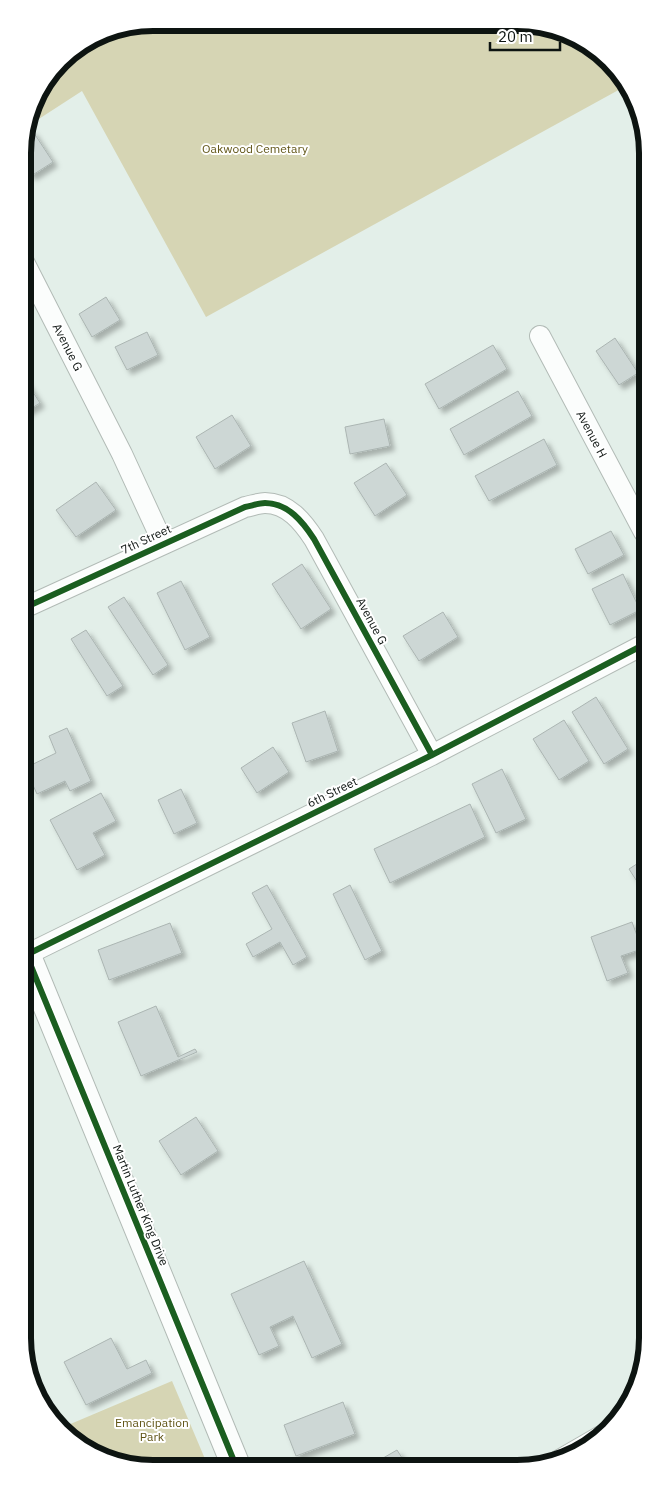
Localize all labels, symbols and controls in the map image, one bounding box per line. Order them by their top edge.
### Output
scale bar [490,20,560,52]
text: 20 m [498,27,533,46]
park label: Oakwood Cemetary [202,141,308,156]
street label: Avenue G [50,321,86,373]
street label: Avenue H [573,408,611,460]
street label: 7th Street [118,521,174,557]
street label: Avenue G [353,595,391,647]
street label: 6th Street [304,773,360,811]
street label: Martin Luther King Drive [110,1142,172,1268]
park label: Emancipation Park [115,1415,189,1444]

